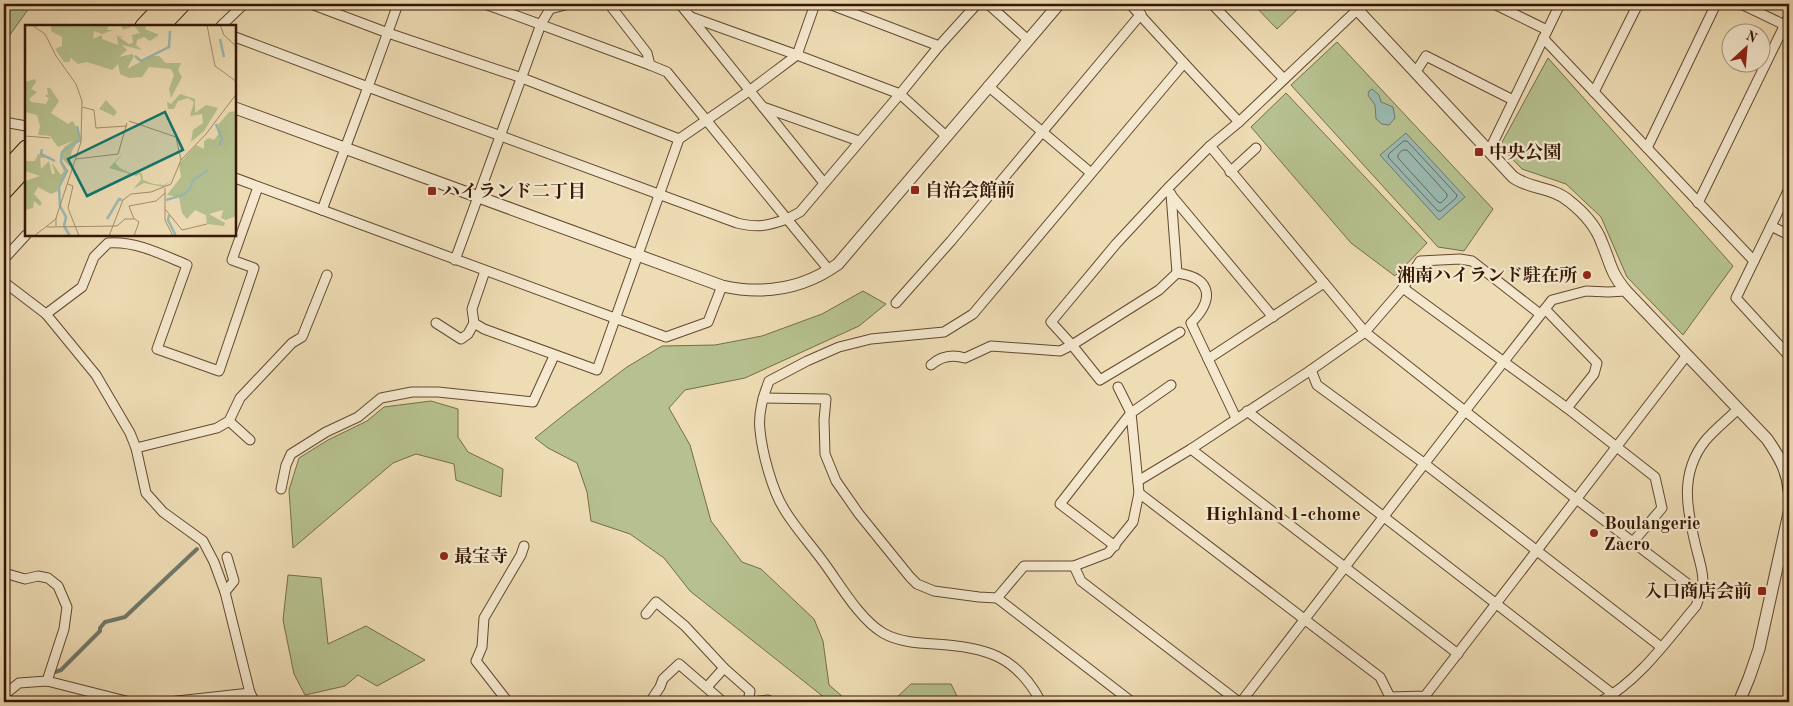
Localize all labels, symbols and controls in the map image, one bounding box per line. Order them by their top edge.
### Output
north arrow [1720,22,1770,72]
inset map [25,25,236,236]
text: N [1743,29,1759,46]
place label: 中央公園 [1489,142,1561,162]
marker: 中央公園 [1473,146,1485,158]
place label: 自治会館前 [925,180,1015,200]
place label: ハイランド二丁目 [442,181,586,201]
marker: 自治会館前 [909,184,921,196]
marker: ハイランド二丁目 [426,185,438,197]
place label: 湘南ハイランド駐在所 [1397,265,1577,285]
marker: 湘南ハイランド駐在所 [1581,269,1593,281]
district label: Highland 1-chome [1205,506,1361,525]
place label: Boulangerie Zacro [1604,515,1701,554]
marker: Boulangerie Zacro [1588,527,1600,539]
place label: 最宝寺 [454,546,508,566]
marker: 最宝寺 [438,550,450,562]
place label: 入口商店会前 [1644,581,1752,601]
marker: 入口商店会前 [1756,585,1768,597]

